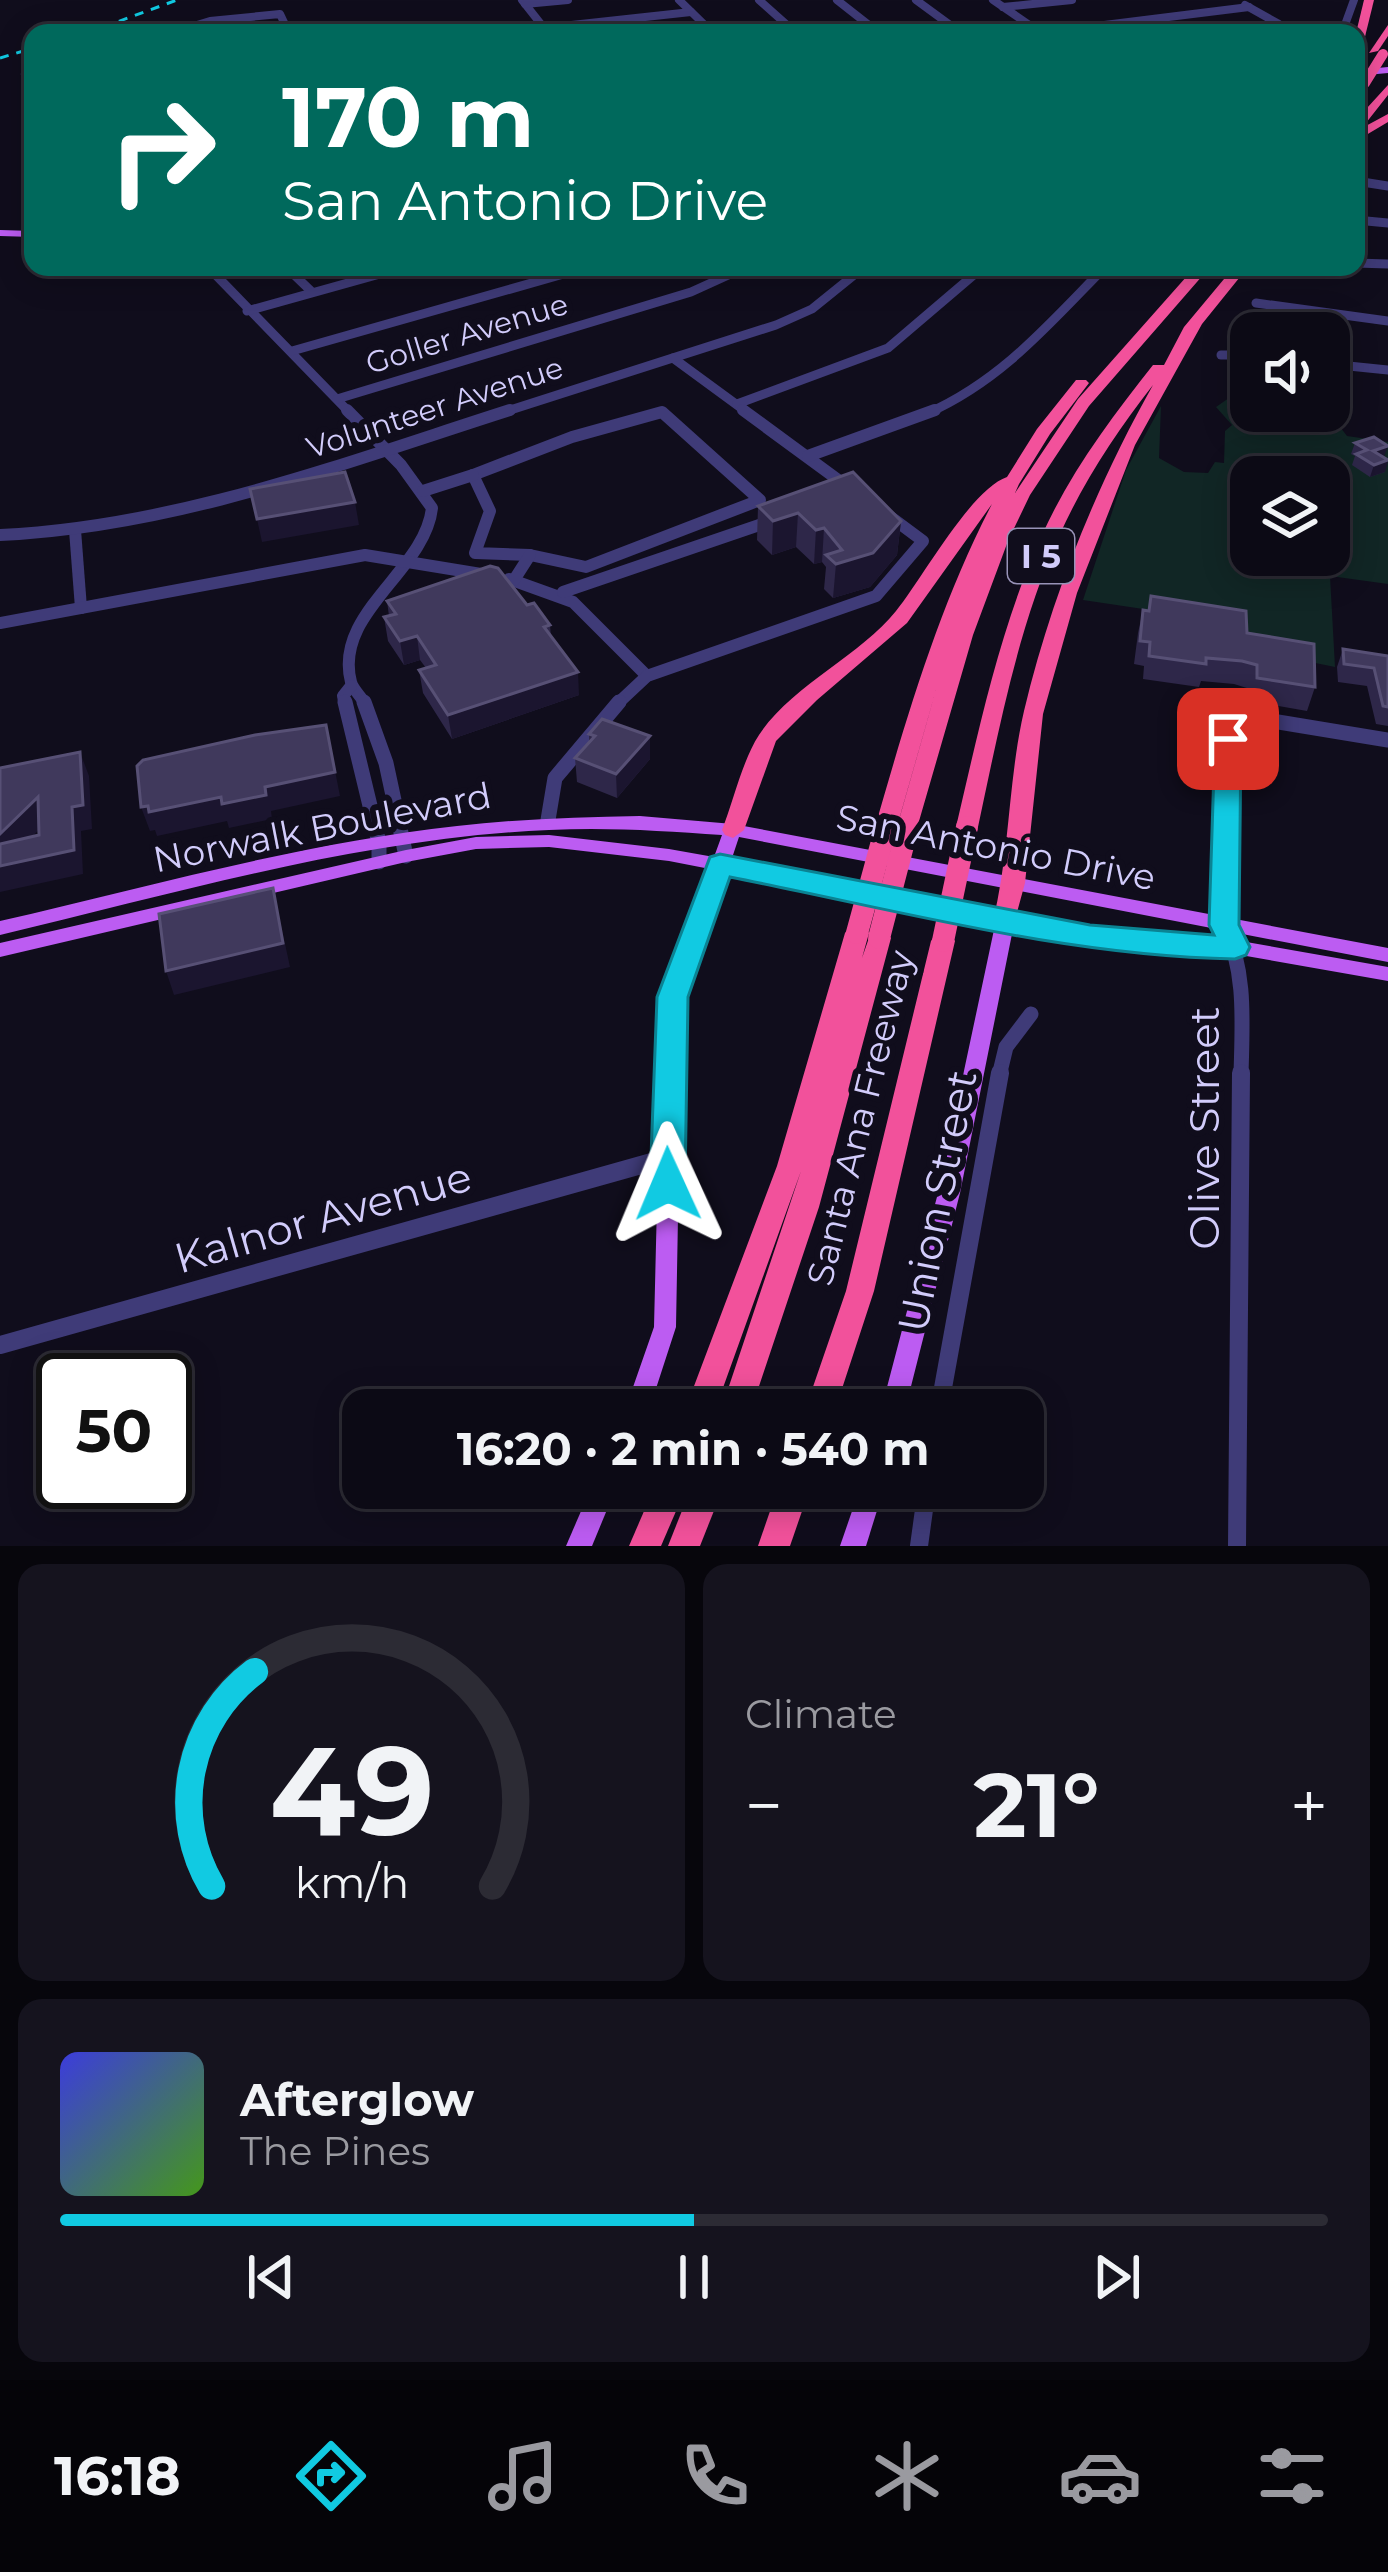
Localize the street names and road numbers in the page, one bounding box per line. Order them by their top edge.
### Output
street label: Goller Avenue [361,285,572,382]
street label: Volunteer Avenue [302,349,568,466]
road number: I 5 [1008,529,1074,583]
street label: Norwalk Boulevard [149,773,495,881]
street label: San Antonio Drive [833,794,1159,900]
street label: Santa Ana Freeway [797,945,923,1290]
street label: Olive Street [1178,1006,1230,1250]
street label: Union Street [886,1066,988,1336]
street label: Kalnor Avenue [169,1150,477,1284]

